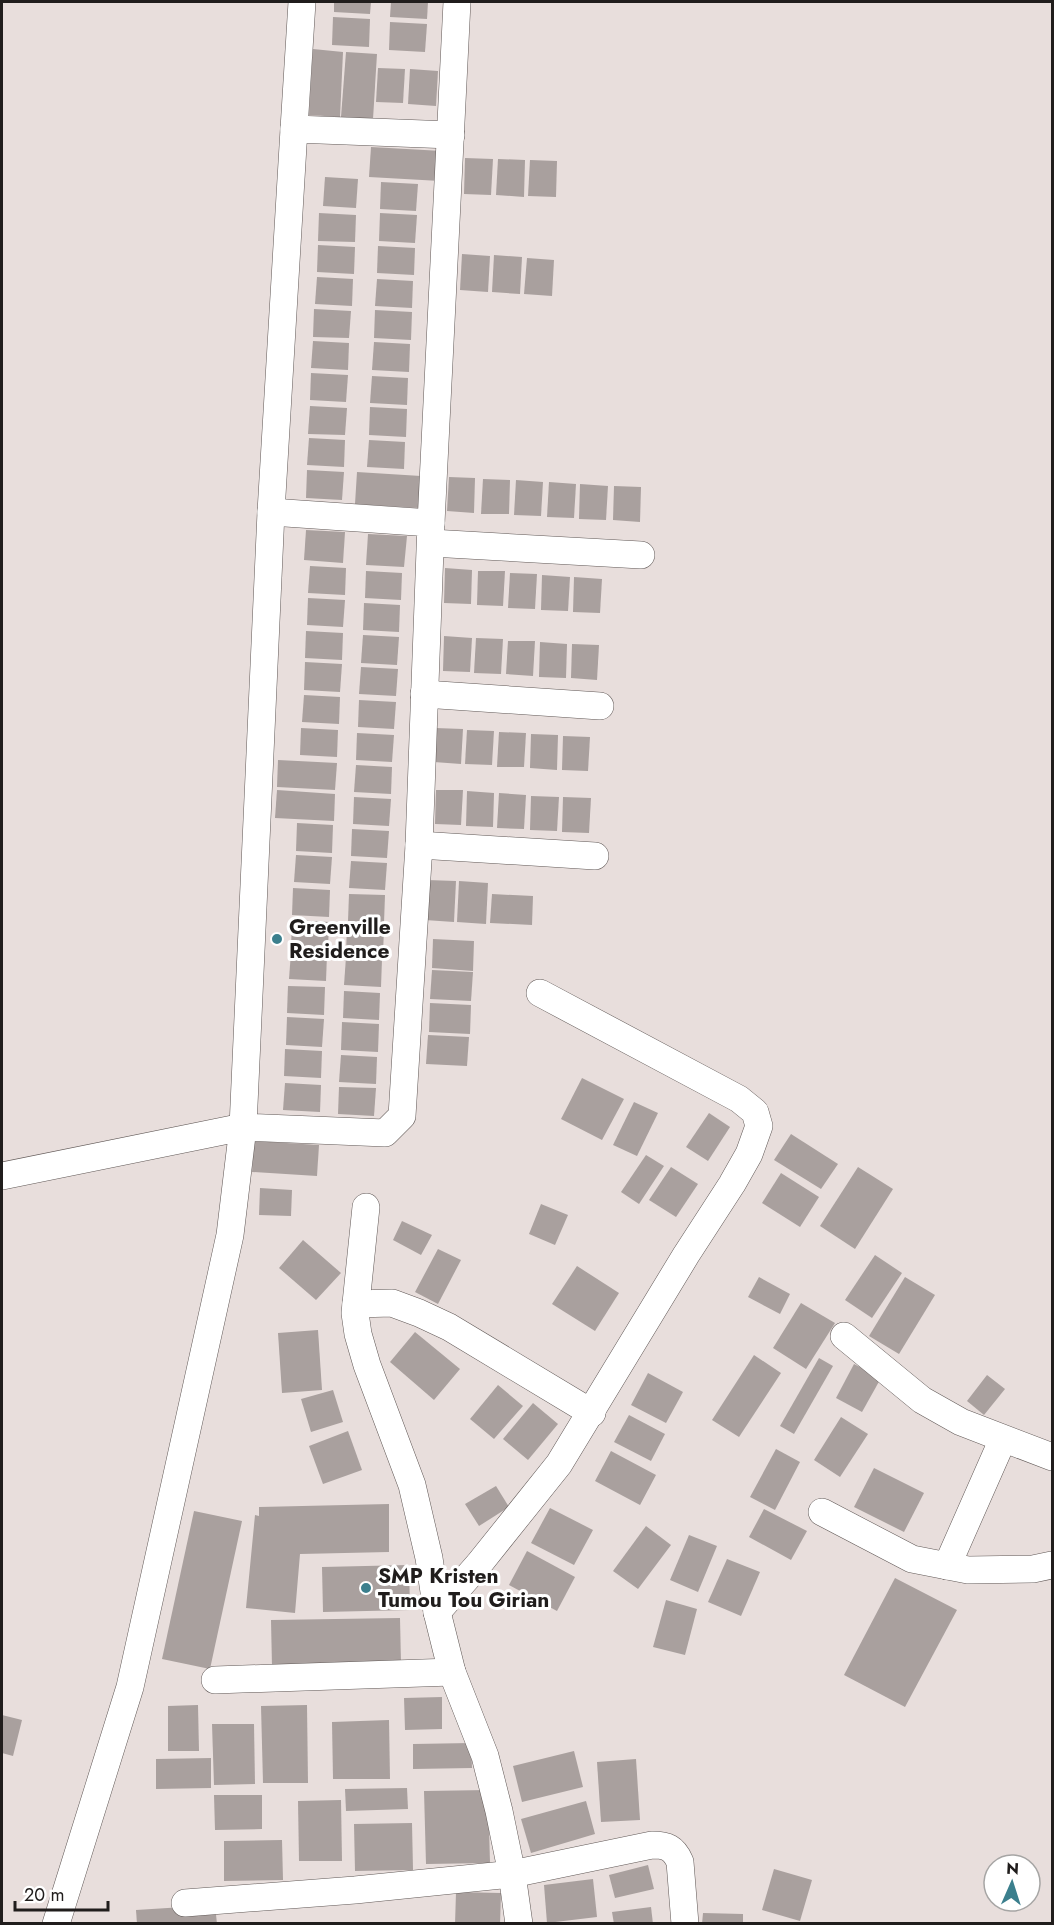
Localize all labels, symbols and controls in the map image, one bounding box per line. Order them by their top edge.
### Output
place label: Greenville Residence [289,912,391,966]
marker: Greenville Residence [270,932,284,946]
place label: SMP Kristen Tumou Tou Girian [378,1561,549,1615]
marker: SMP Kristen Tumou Tou Girian [359,1581,373,1595]
north arrow [982,1853,1042,1913]
text: N [1006,1857,1020,1880]
scale bar [15,1874,108,1912]
text: 20 m [24,1882,64,1908]

